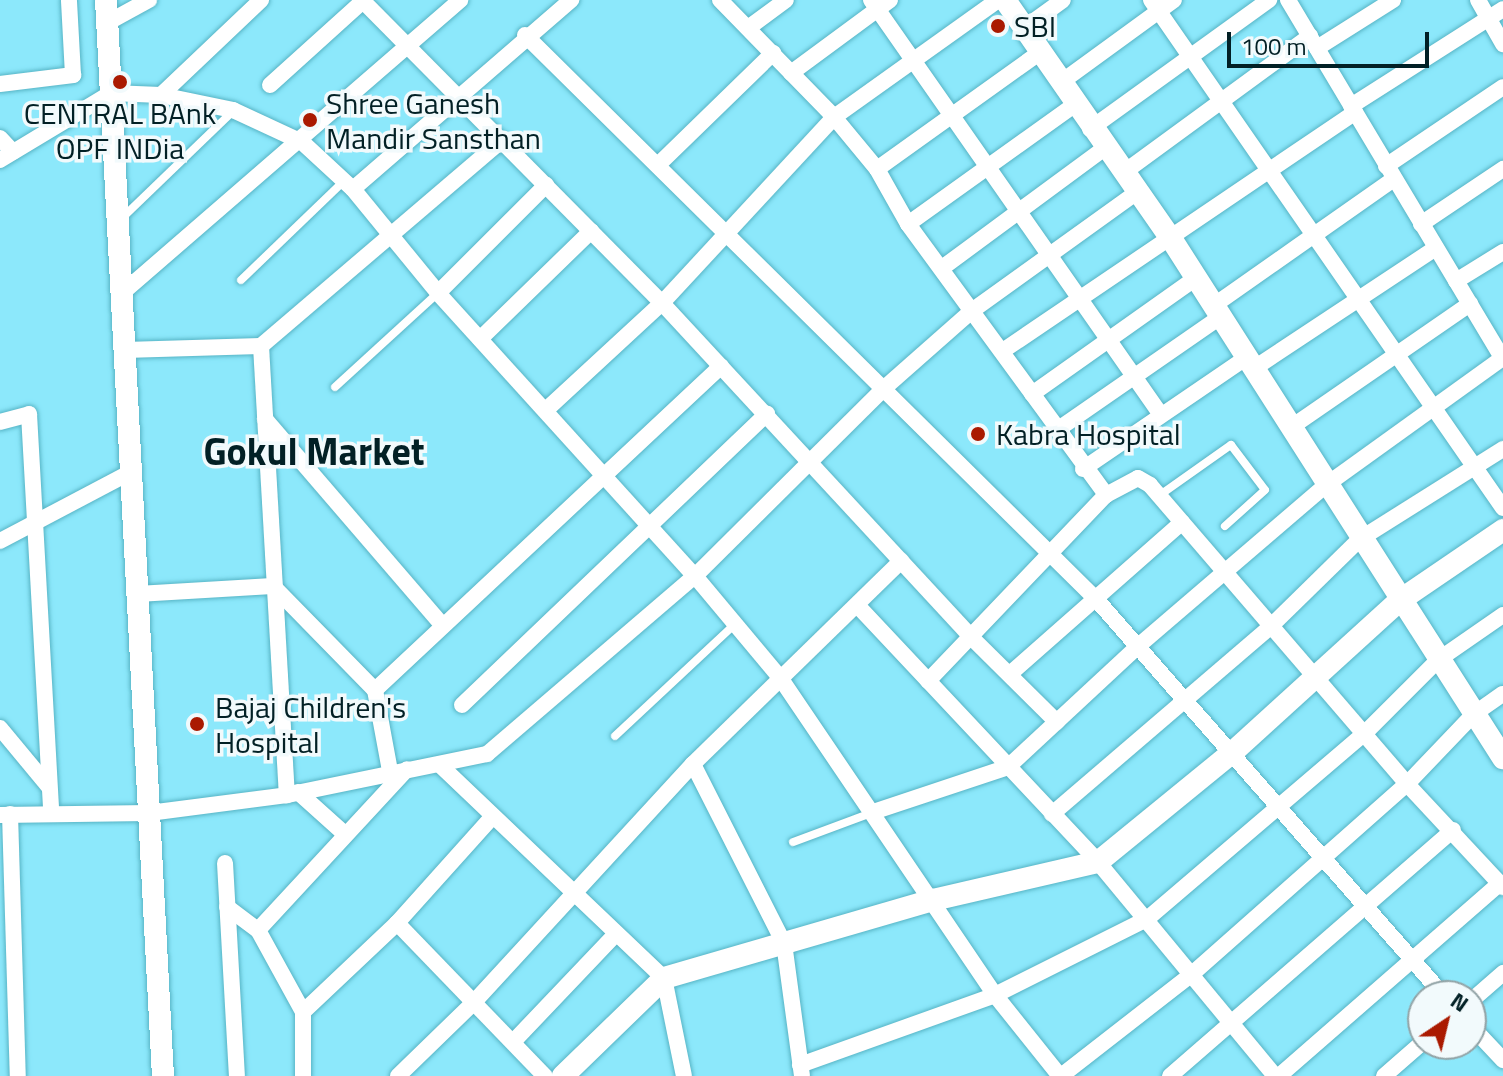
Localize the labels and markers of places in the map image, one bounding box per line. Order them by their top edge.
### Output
place label: SBI [1014,8,1056,44]
marker: SBI [989,17,1007,35]
marker: CENTRAL BAnk OPF INDia [111,73,129,91]
place label: Shree Ganesh Mandir Sansthan [326,85,541,156]
place label: CENTRAL BAnk OPF INDia [24,95,216,166]
marker: Shree Ganesh Mandir Sansthan [301,111,319,129]
place label: Kabra Hospital [996,416,1181,452]
marker: Kabra Hospital [967,423,989,445]
place label: Bajaj Children's Hospital [215,689,406,760]
marker: Bajaj Children's Hospital [186,713,208,735]

